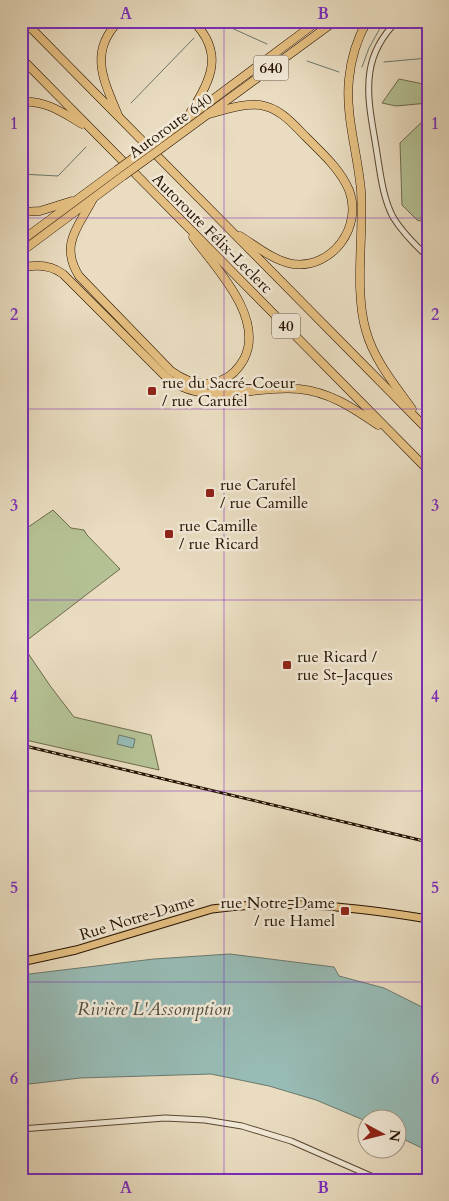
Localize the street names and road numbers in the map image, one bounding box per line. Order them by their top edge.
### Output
road number: 640 [254,56,288,80]
street label: Autoroute 640 [124,88,217,164]
street label: Autoroute Félix-Leclerc [147,168,278,299]
road number: 40 [272,314,300,338]
street label: Rue Notre-Dame [77,890,198,946]

